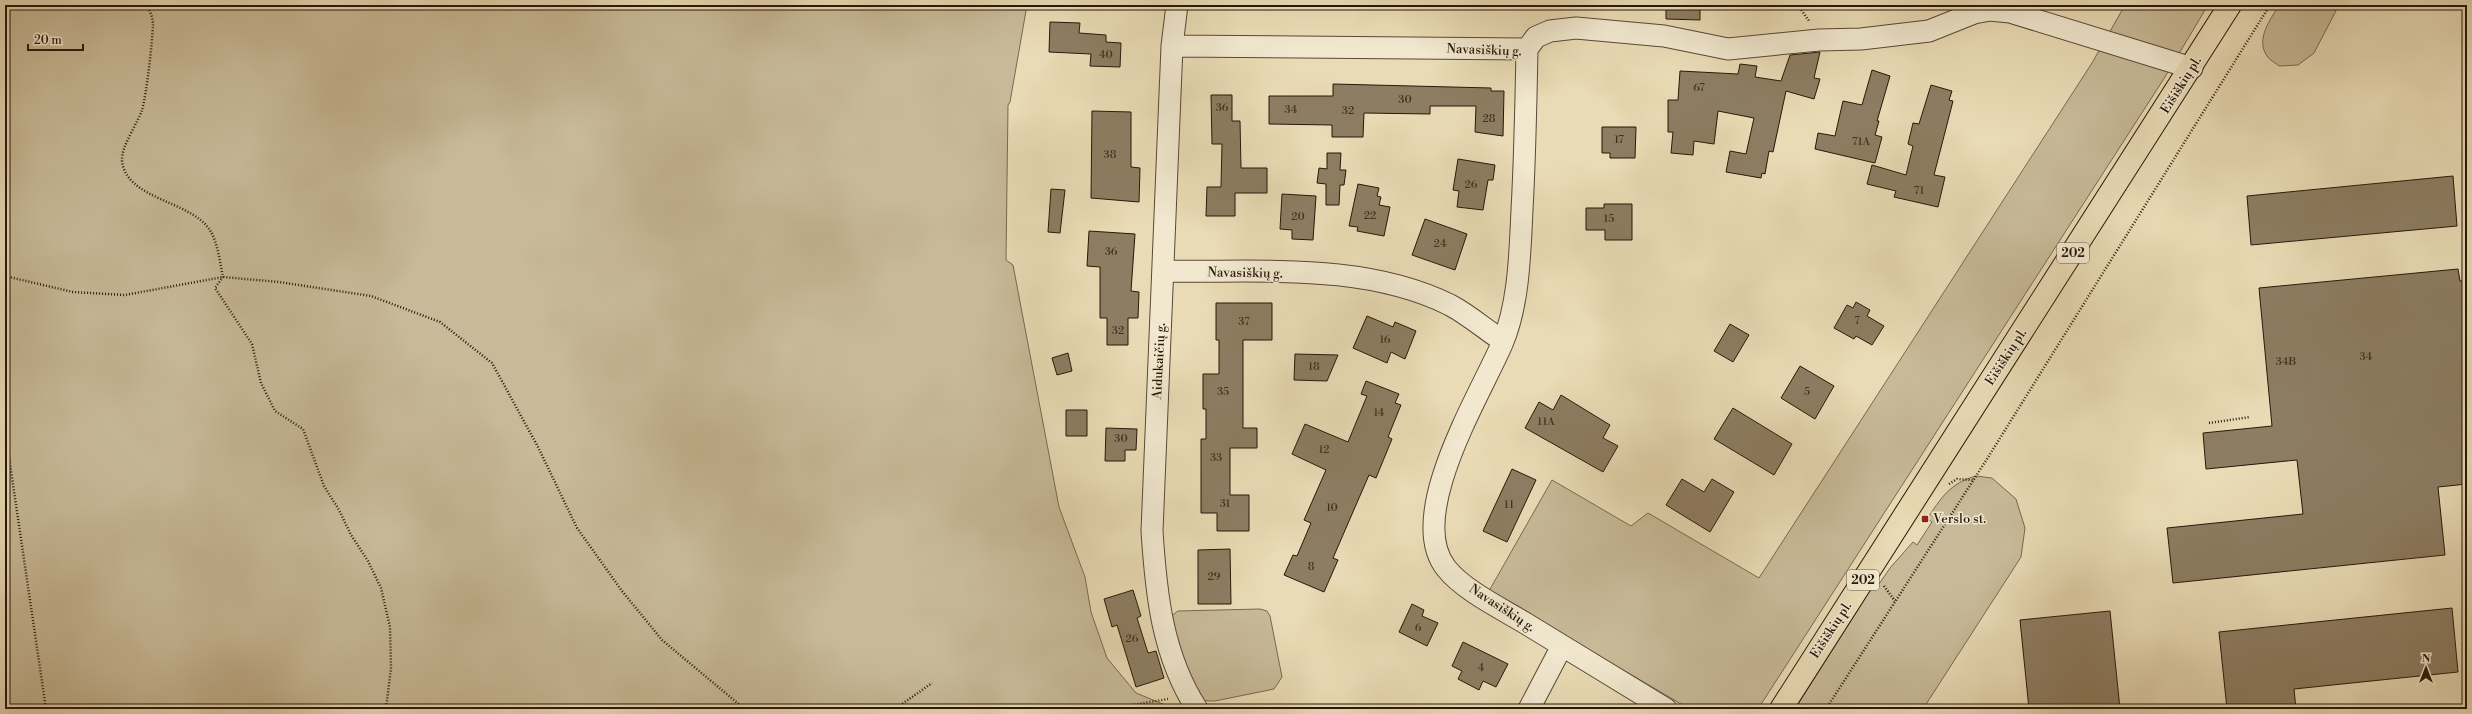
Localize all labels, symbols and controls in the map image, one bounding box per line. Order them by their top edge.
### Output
scale bar [28,26,83,52]
text: 20 m [34,33,62,48]
street label: Navasiškių g. [1446,41,1522,59]
house number: 40 [1099,48,1113,62]
street label: Eišiškių pl. [2157,53,2205,117]
house number: 67 [1693,81,1705,95]
house number: 30 [1398,93,1412,107]
house number: 36 [1216,101,1229,115]
house number: 34 [1285,103,1298,117]
house number: 32 [1342,104,1354,118]
house number: 28 [1482,112,1496,126]
house number: 17 [1614,133,1624,147]
house number: 71A [1852,135,1871,149]
house number: 38 [1104,148,1117,162]
house number: 26 [1465,178,1478,192]
house number: 71 [1914,184,1925,198]
house number: 22 [1364,209,1376,223]
house number: 20 [1291,210,1305,224]
house number: 15 [1604,212,1614,226]
house number: 24 [1434,237,1447,251]
road number: 202 [2057,243,2089,263]
house number: 36 [1105,245,1118,259]
street label: Navasiškių g. [1207,264,1283,282]
house number: 7 [1854,314,1860,328]
house number: 37 [1238,315,1250,329]
street label: Aidukaičių g. [1149,322,1169,401]
house number: 32 [1112,324,1124,338]
street label: Eišiškių pl. [1982,326,2030,388]
house number: 16 [1379,333,1391,347]
house number: 34 [2360,350,2373,364]
house number: 34B [2276,355,2297,369]
house number: 18 [1308,360,1320,374]
house number: 35 [1217,385,1229,399]
house number: 5 [1804,385,1810,399]
house number: 14 [1374,406,1385,420]
house number: 11A [1537,415,1555,429]
house number: 30 [1114,432,1128,446]
house number: 12 [1318,443,1330,457]
house number: 33 [1210,451,1222,465]
house number: 31 [1220,497,1231,511]
house number: 11 [1504,498,1514,512]
house number: 10 [1326,501,1338,515]
place label: Verslo st. [1932,511,1986,527]
marker: Verslo st. [1920,514,1930,524]
house number: 8 [1308,560,1315,574]
house number: 29 [1208,570,1221,584]
road number: 202 [1847,570,1879,590]
street label: Navasiškių g. [1466,581,1538,635]
street label: Eišiškių pl. [1807,599,1855,661]
house number: 6 [1415,621,1422,635]
house number: 26 [1126,632,1139,646]
north arrow [2406,648,2446,688]
text: N [2422,652,2431,666]
house number: 4 [1478,661,1485,675]

